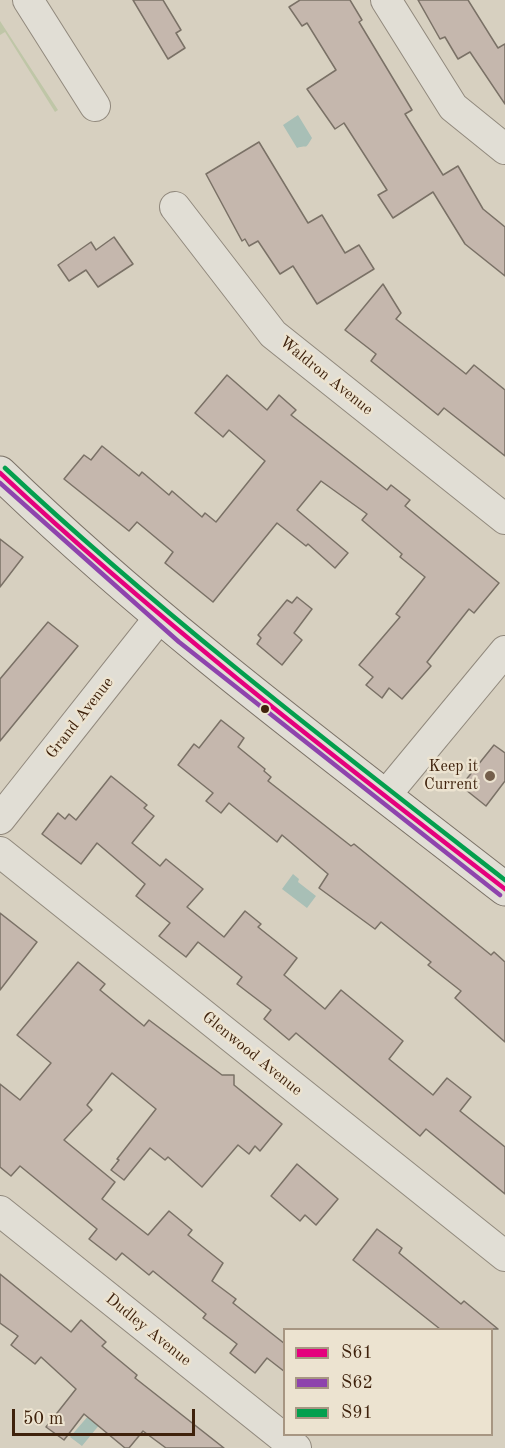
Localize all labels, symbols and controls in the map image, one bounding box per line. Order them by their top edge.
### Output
street label: Waldron Avenue [275,332,377,420]
street label: Grand Avenue [42,673,118,763]
unlabelled marker [259,703,271,715]
place label: Keep it Current [424,757,478,795]
marker: Keep it Current [483,769,497,783]
street label: Glenwood Avenue [198,1008,306,1100]
street label: Dudley Avenue [101,1290,195,1370]
legend [283,1328,493,1436]
text: S61 [341,1344,373,1362]
text: S62 [341,1374,373,1392]
scale bar [15,1397,198,1435]
text: S91 [341,1404,373,1422]
text: 50 m [23,1410,63,1428]

